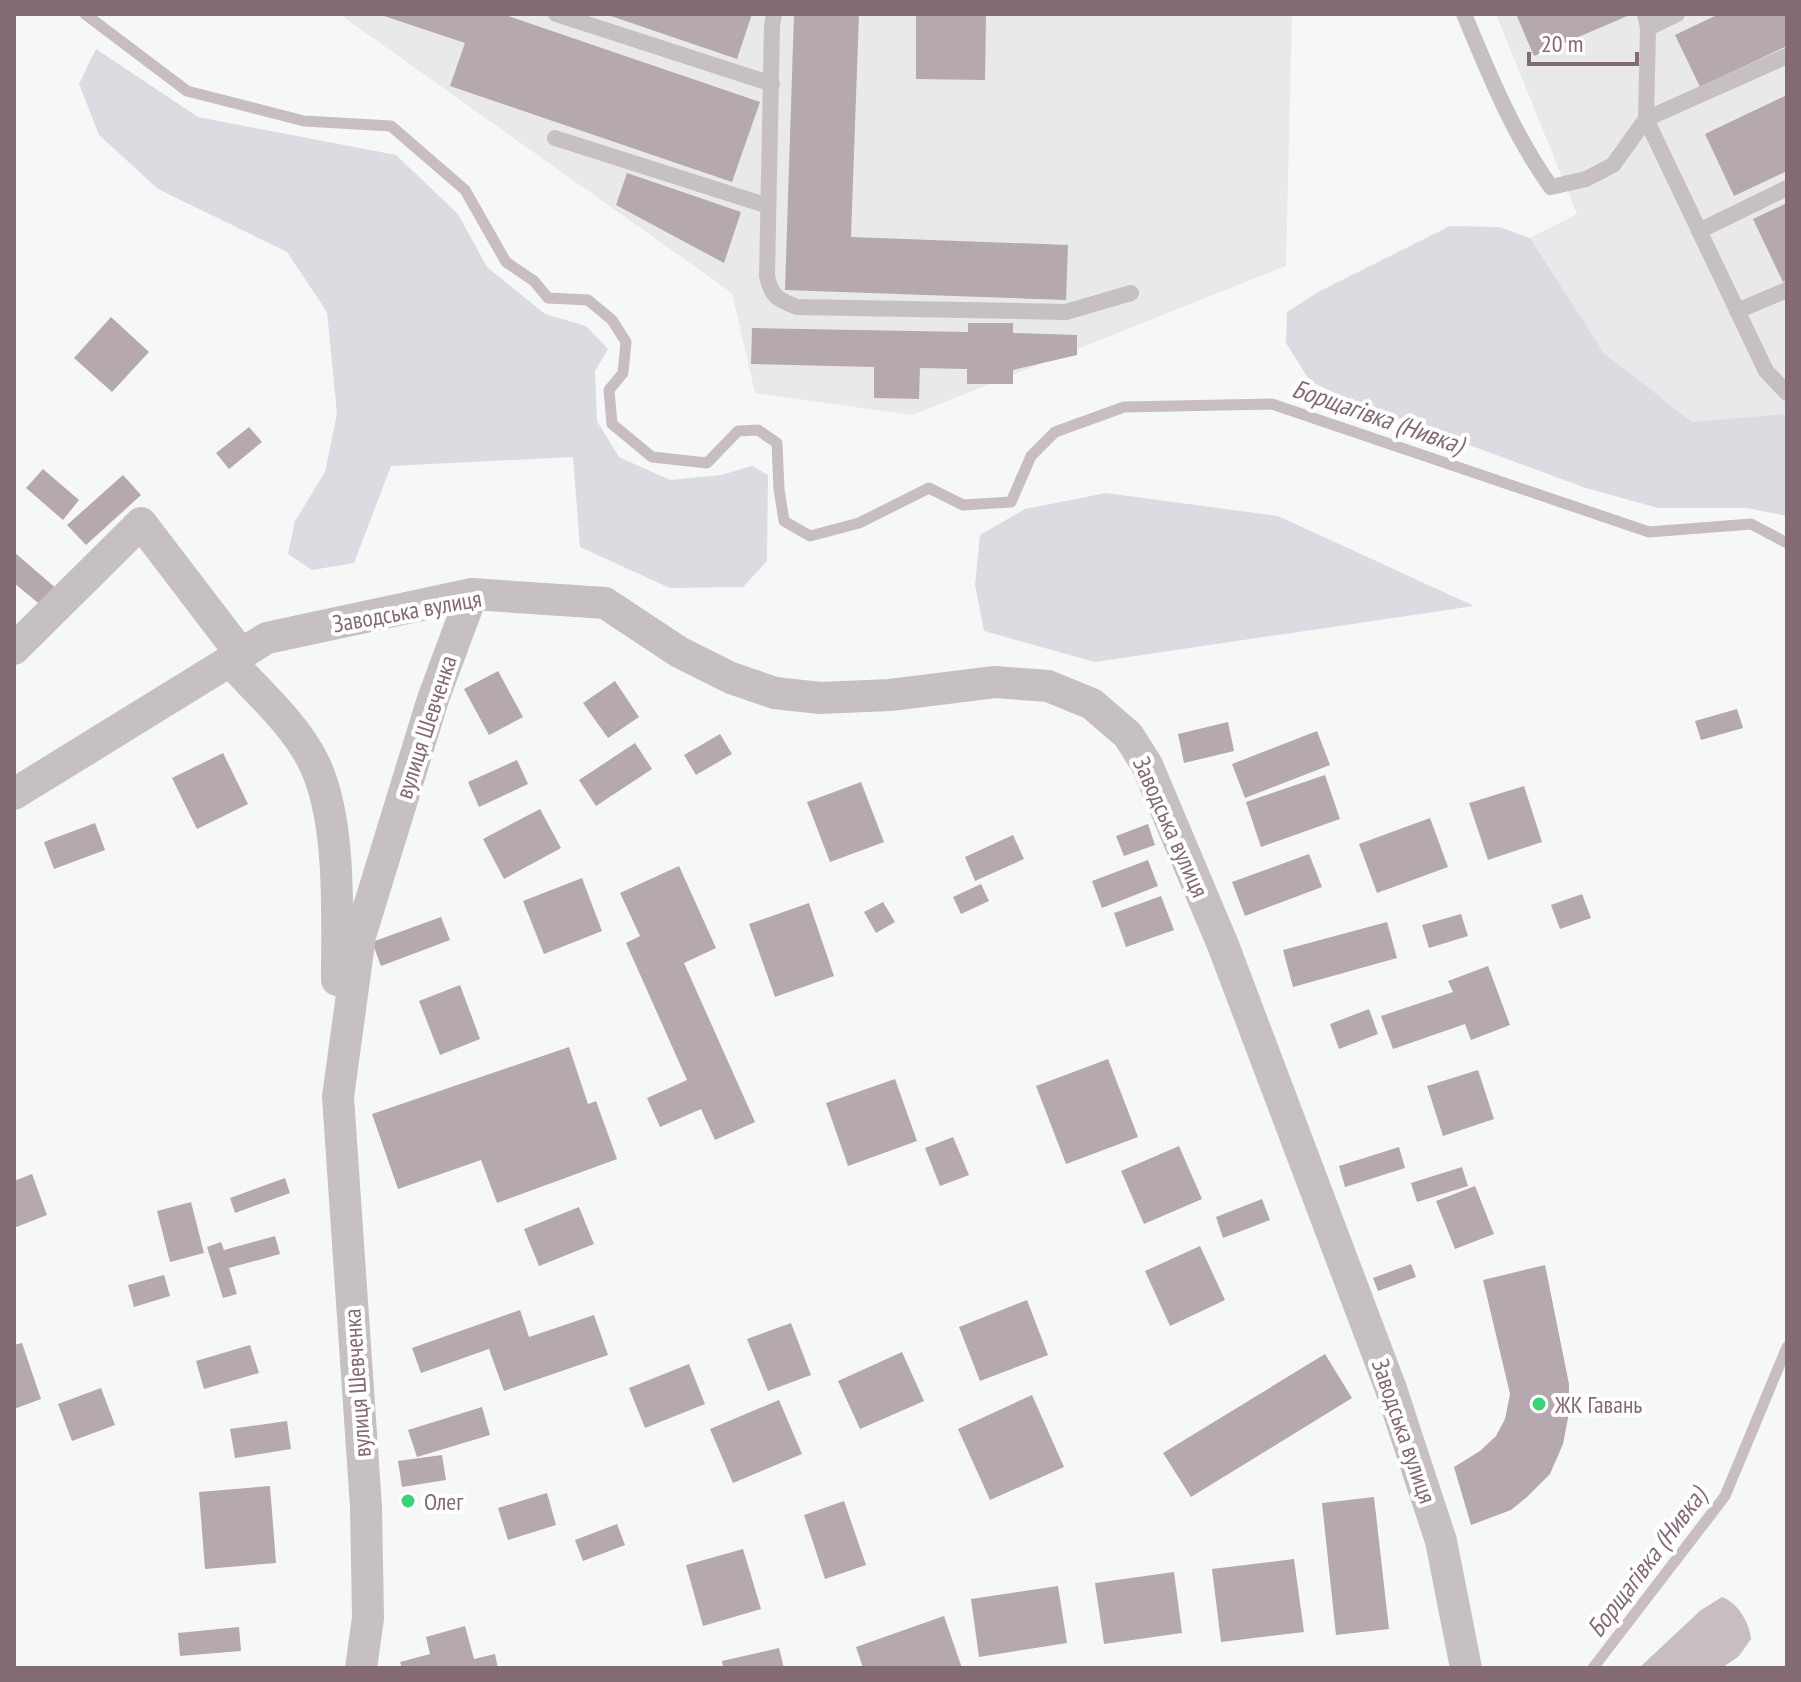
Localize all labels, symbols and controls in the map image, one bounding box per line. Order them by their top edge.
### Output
scale bar [1529,16,1637,66]
text: 20 m [1541,28,1583,59]
water label: Борщагівка (Нивка) [1288,371,1471,462]
street label: Заводська вулиця [330,583,484,639]
street label: вулиця Шевченка [388,651,464,803]
street label: Заводська вулиця [1126,752,1216,902]
street label: вулиця Шевченка [336,1308,378,1458]
street label: Заводська вулиця [1365,1355,1443,1507]
place label: ЖК Гавань [1554,1389,1642,1420]
marker: ЖК Гавань [1530,1395,1548,1413]
water label: Борщагівка (Нивка) [1579,1478,1715,1643]
place label: Олег [424,1486,464,1517]
marker: Олег [399,1492,417,1510]

